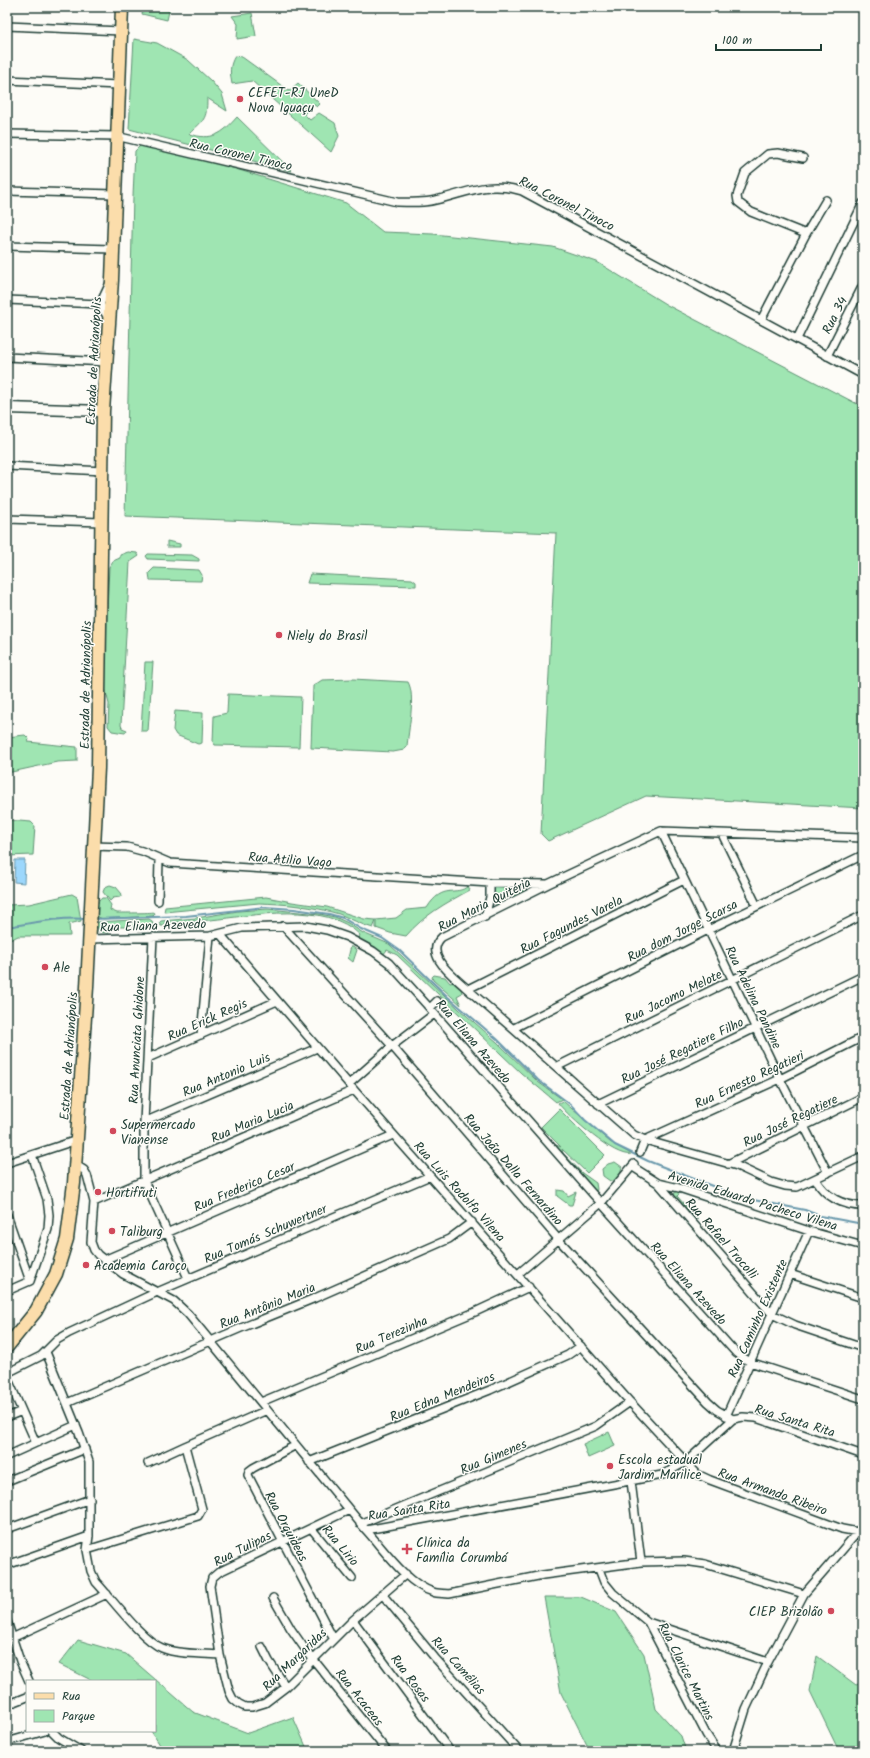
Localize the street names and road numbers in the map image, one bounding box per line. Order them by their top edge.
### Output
street label: Rua Coronel Tinoco [187,133,294,177]
street label: Rua Coronel Tinoco [515,171,618,238]
street label: Rua 34 [817,293,854,338]
street label: Estrada de Adrianópolis [81,296,108,426]
street label: Estrada de Adrianópolis [75,620,98,749]
street label: Rua Atilio Vago [247,847,332,874]
street label: Rua Maria Quitéria [434,873,535,938]
street label: Rua Fagundes Varela [517,890,627,960]
street label: Rua dom Jorge Scarsa [624,894,742,968]
street label: Rua Eliana Azevedo [99,914,207,939]
street label: Rua Adelina Pandine [719,943,787,1053]
street label: Rua Jacomo Melote [621,964,726,1030]
street label: Rua Anunciata Ghidone [124,976,151,1104]
street label: Estrada de Adrianópolis [55,991,84,1121]
street label: Rua Erick Regis [164,993,251,1047]
street label: Rua Eliana Azevedo [430,995,516,1089]
street label: Rua José Regatiere Filho [618,1012,748,1090]
street label: Rua Ernesto Regatieri [691,1045,809,1115]
street label: Rua Antonio Luis [179,1047,274,1103]
street label: Rua José Regatiere [740,1089,842,1153]
street label: Rua Maria Lucia [208,1095,297,1149]
street label: Rua João Dalla Fernardino [458,1109,568,1231]
street label: Rua Luis Rodolfo Vilena [408,1137,510,1247]
street label: Rua Frederico Cesar [191,1156,299,1218]
street label: Avenida Eduardo Pacheco Vilena [665,1166,840,1237]
street label: Rua Rafael Trocolli [679,1193,763,1285]
street label: Rua Tomás Schuwertner [201,1199,331,1270]
street label: Rua Eliana Azevedo [644,1237,731,1331]
street label: Rua Caminho Existente [723,1256,794,1381]
street label: Rua Antônio Maria [216,1278,319,1335]
street label: Rua Terezinha [352,1311,431,1360]
street label: Rua Edna Mendeiros [387,1367,499,1428]
street label: Rua Santa Rita [752,1399,837,1444]
street label: Rua Gimenes [457,1434,531,1481]
street label: Rua Armando Ribeiro [715,1463,830,1522]
street label: Rua Orquideas [258,1488,313,1566]
street label: Rua Santa Rita [366,1494,452,1527]
street label: Rua Lirio [316,1521,364,1571]
street label: Rua Tulipas [210,1526,276,1573]
street label: Rua Clarice Martins [652,1619,720,1725]
street label: Rua Margaridas [258,1623,333,1697]
street label: Rua Camélias [426,1632,490,1700]
street label: Rua Rosas [385,1650,435,1708]
street label: Rua Acaceas [330,1665,388,1732]

